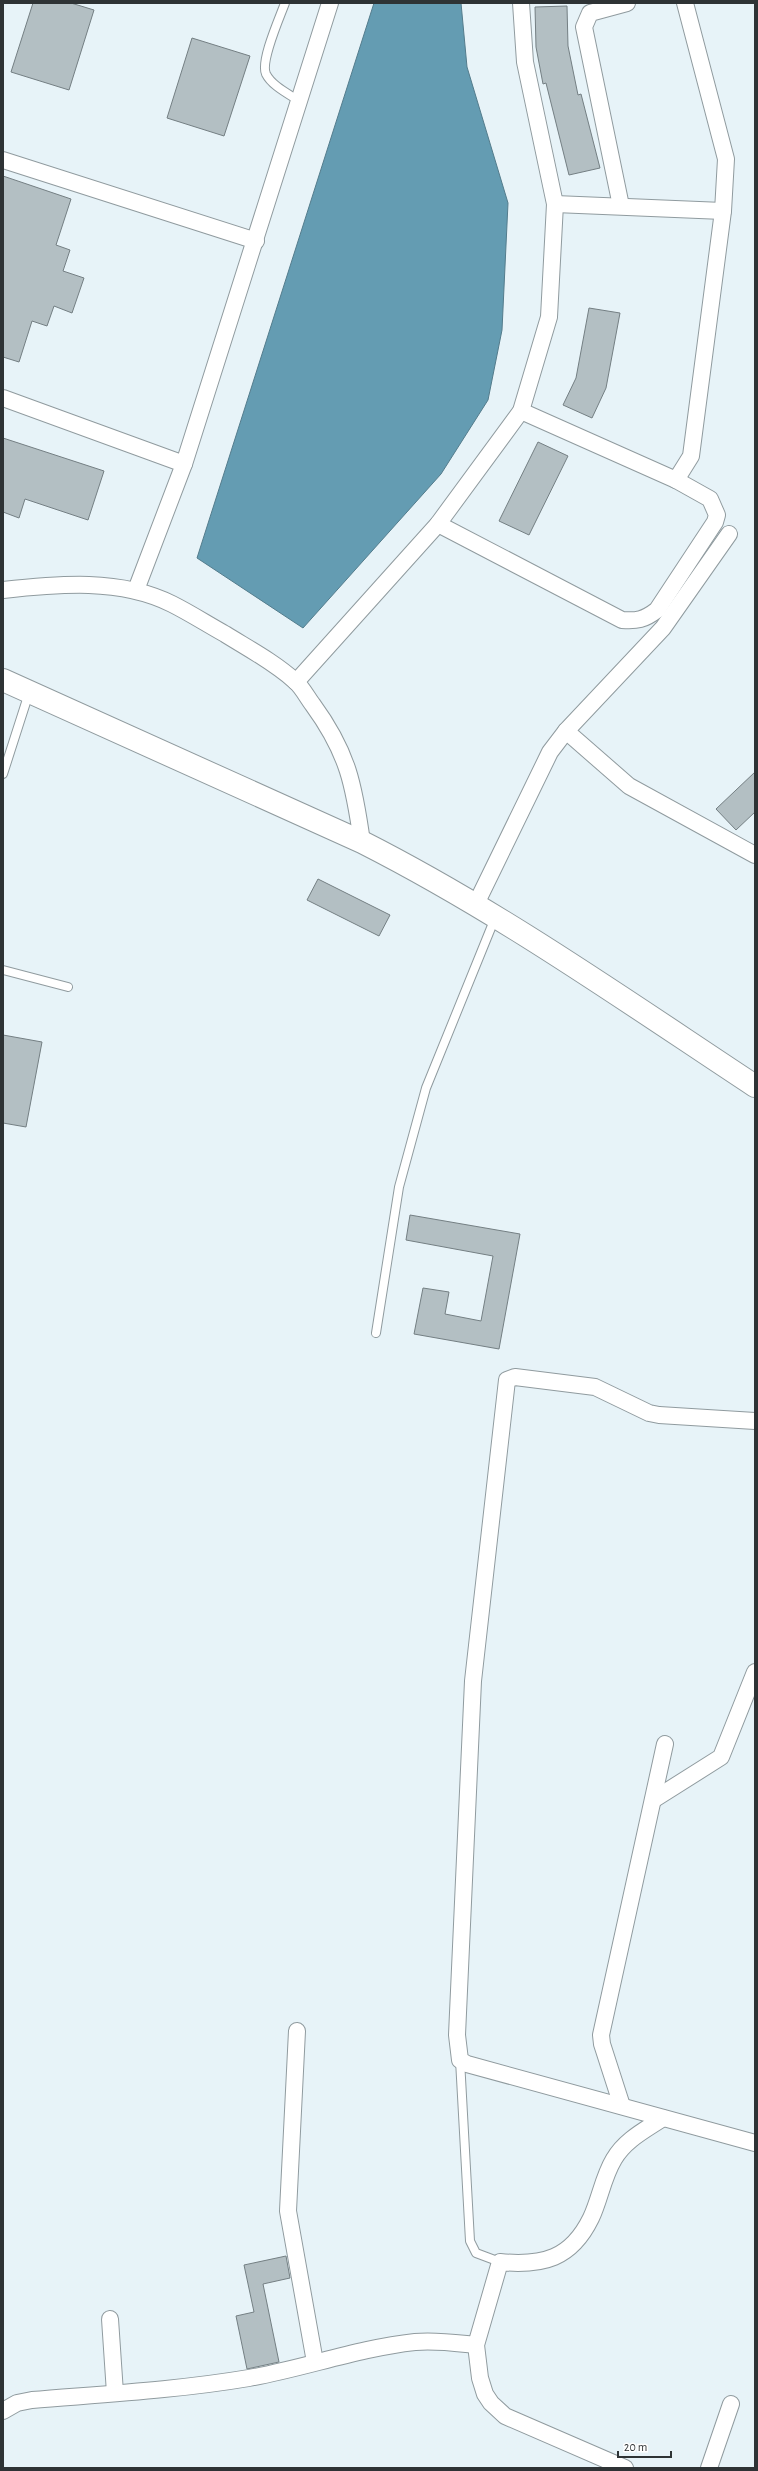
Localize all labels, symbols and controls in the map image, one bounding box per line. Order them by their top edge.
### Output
scale bar [618,2433,671,2459]
text: 20 m [624,2441,647,2453]

